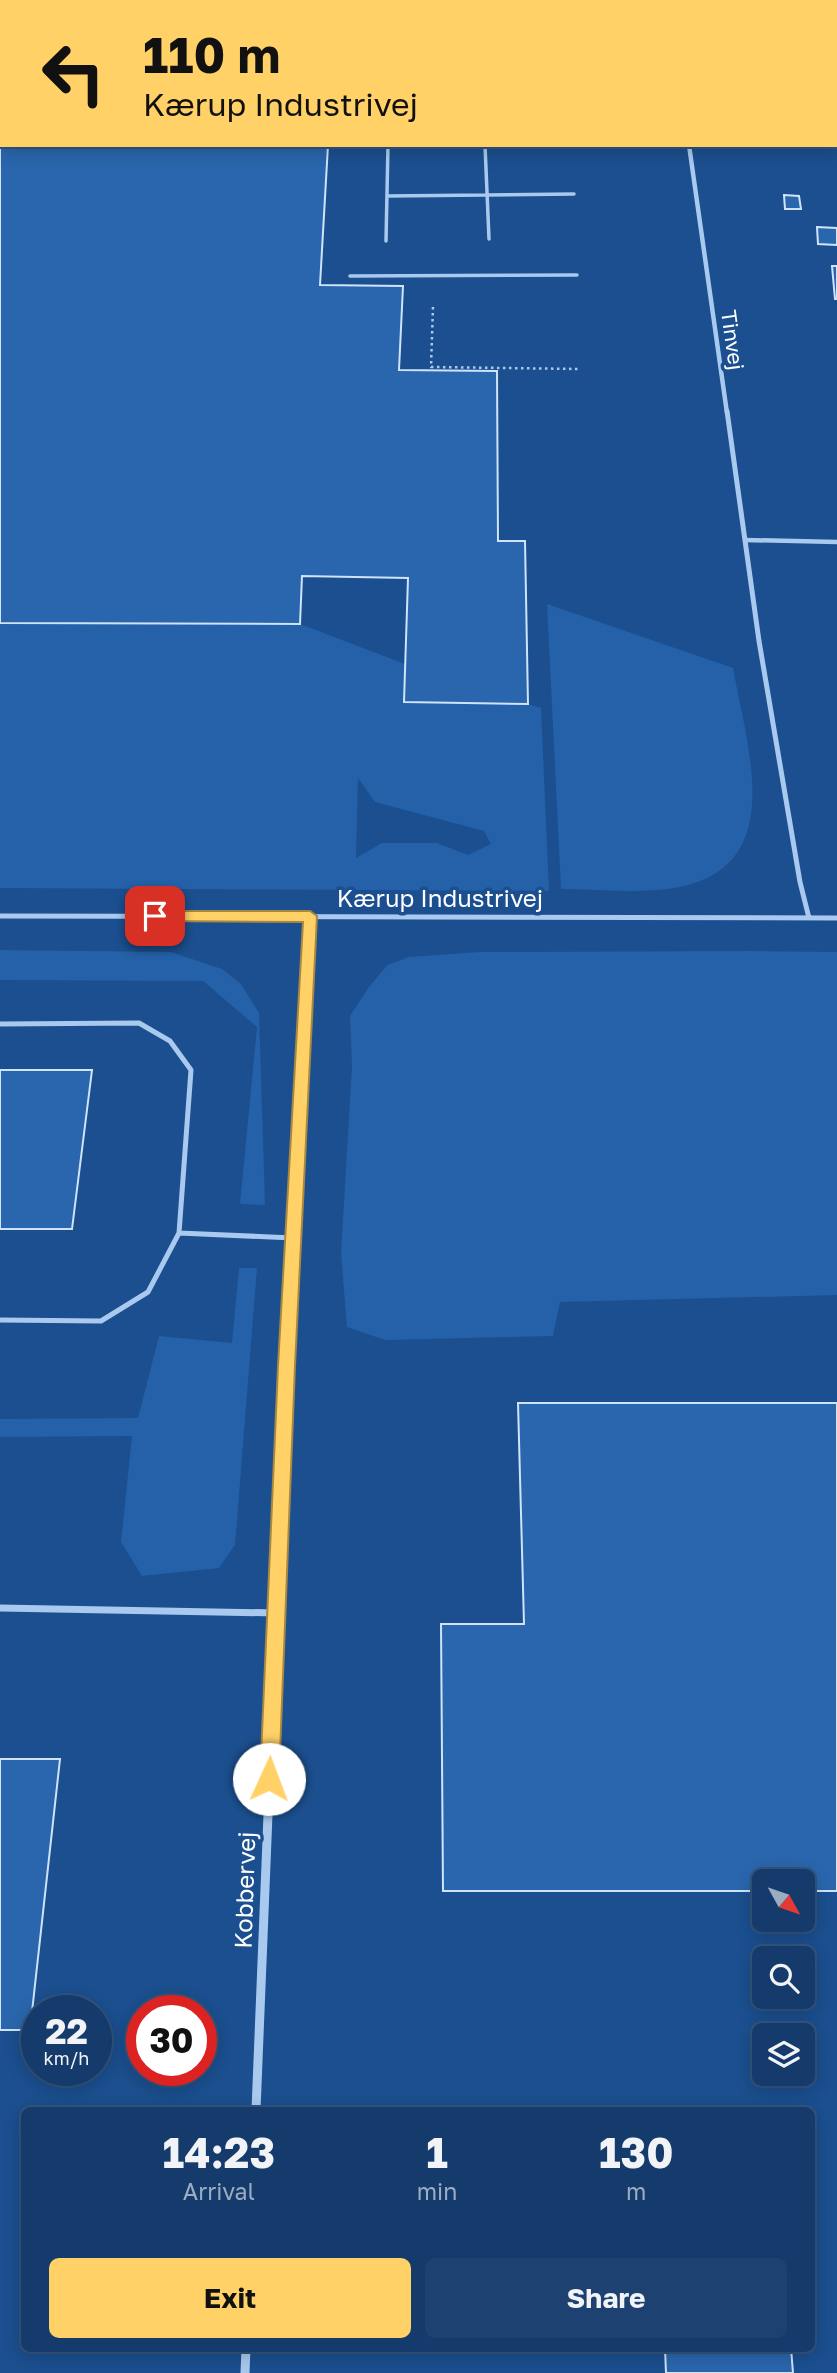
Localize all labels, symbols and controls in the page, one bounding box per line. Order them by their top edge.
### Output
text: 110 m [143,25,280,84]
icon: left [28,28,119,119]
text: Kærup Industrivej [143,85,418,123]
street label: Tinvej [716,308,750,372]
street label: Kærup Industrivej [337,883,543,912]
pin [125,886,185,946]
icon: arrive [136,897,174,935]
position arrow [232,1742,306,1816]
street label: Kobbervej [227,1831,261,1949]
north arrow [752,1869,816,1932]
map controls [752,1869,815,2086]
button: search [752,1946,815,2009]
speed limit sign: 30 [126,1995,217,2086]
text: 22 [45,2010,88,2052]
button: layers [752,2023,815,2086]
text: km/h [44,2047,89,2069]
text: 14:23 [163,2127,275,2177]
text: 1 [426,2127,448,2177]
text: 130 [599,2127,673,2177]
text: Arrival [183,2177,255,2205]
text: min [417,2177,457,2205]
text: m [626,2177,646,2205]
button: Exit [49,2258,411,2338]
button: Share [425,2258,787,2338]

